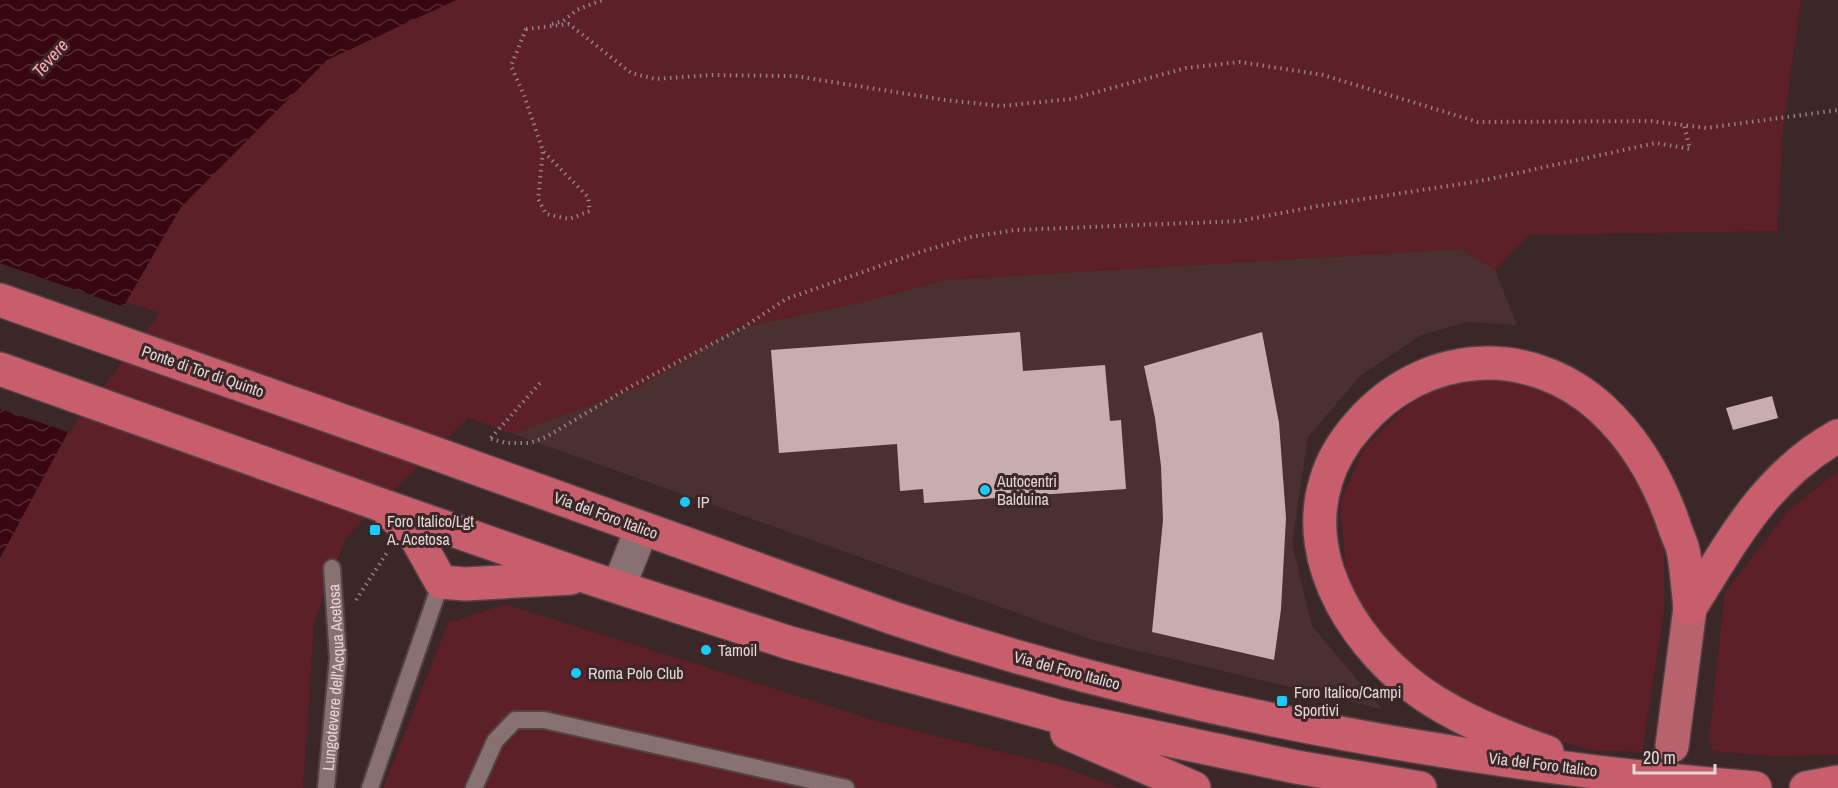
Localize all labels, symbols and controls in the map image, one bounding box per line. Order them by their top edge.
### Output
water label: Tevere [26,33,74,83]
street label: Ponte di Tor di Quinto [139,340,267,402]
place label: Autocentri Balduina [996,470,1057,510]
marker: Autocentri Balduina [978,483,992,497]
street label: Via del Foro Italico [551,486,661,544]
place label: IP [697,491,710,513]
marker: IP [678,495,692,509]
place label: Foro Italico/Lgt A. Acetosa [386,510,474,550]
marker: Foro Italico/Lgt A. Acetosa [368,523,382,537]
street label: Lungotevere dell'Acqua Acetosa [317,583,349,772]
place label: Tamoil [718,639,757,661]
marker: Tamoil [699,643,713,657]
street label: Via del Foro Italico [1011,645,1123,695]
place label: Roma Polo Club [588,662,684,684]
marker: Roma Polo Club [569,666,583,680]
place label: Foro Italico/Campi Sportivi [1294,681,1401,721]
marker: Foro Italico/Campi Sportivi [1275,694,1289,708]
scale bar [1634,737,1715,775]
text: 20 m [1643,745,1676,770]
street label: Via del Foro Italico [1487,746,1599,782]

